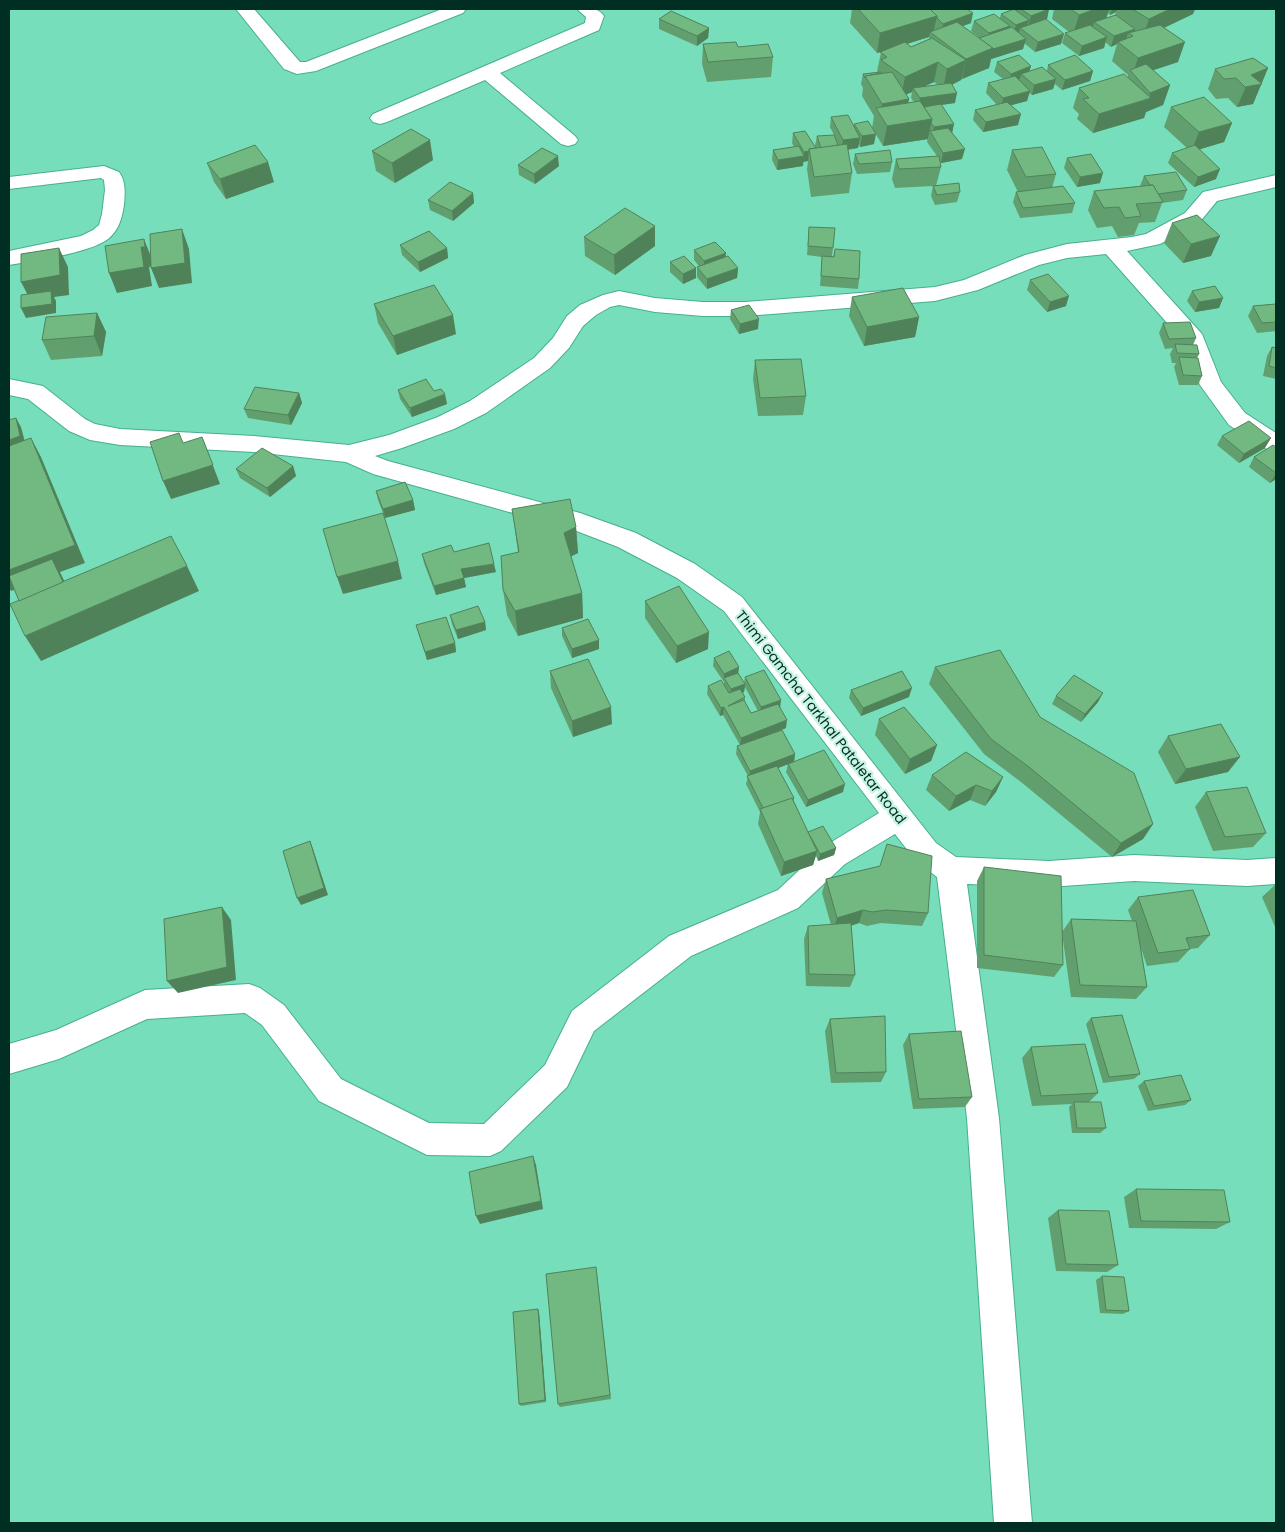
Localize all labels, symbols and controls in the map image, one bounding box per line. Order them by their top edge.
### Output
street label: Thimi Gamcha Tarkhal Pataletar Road [731,606,911,828]

